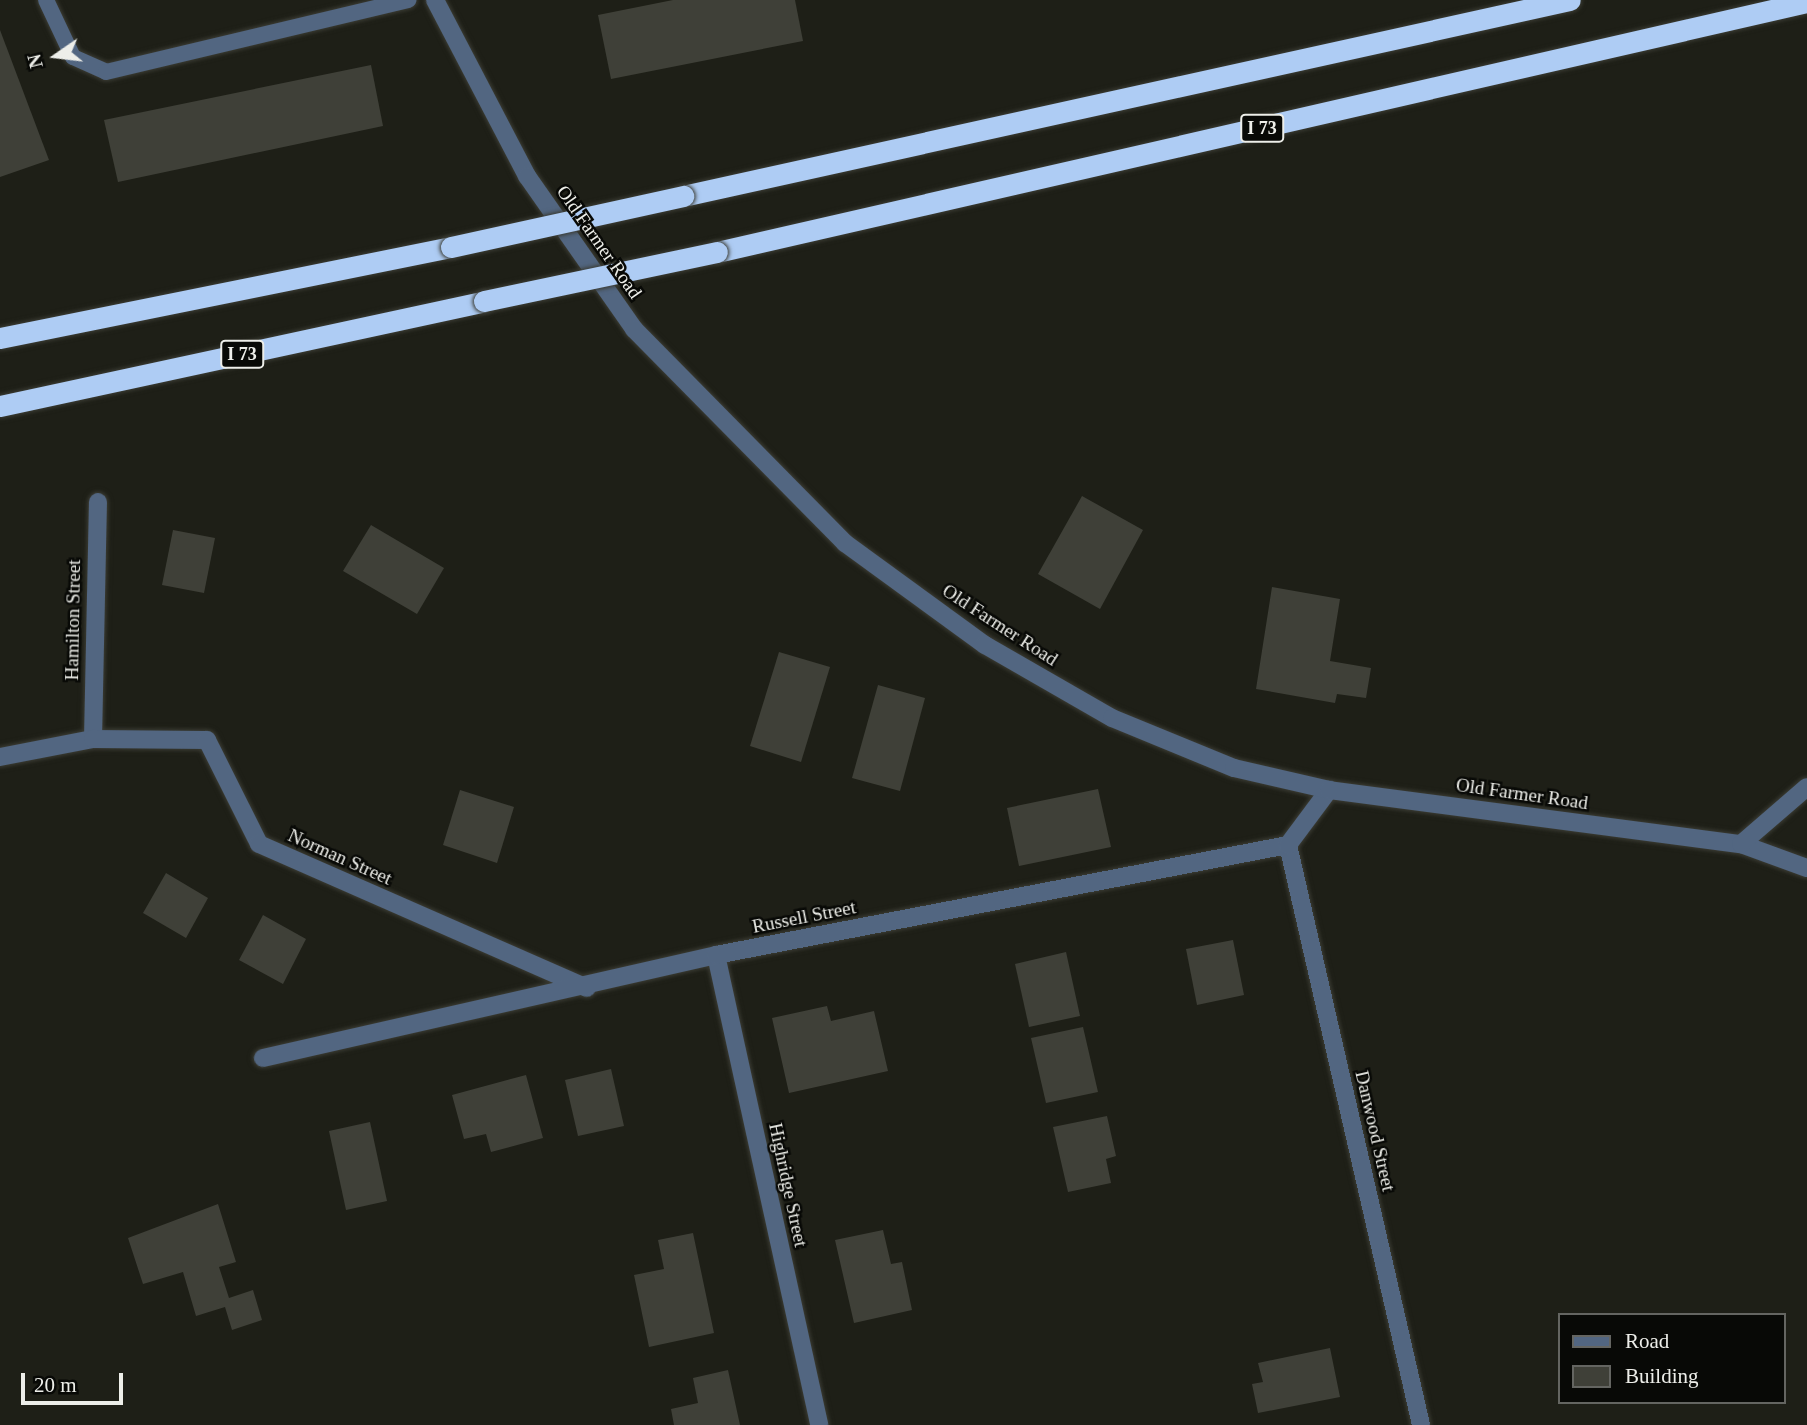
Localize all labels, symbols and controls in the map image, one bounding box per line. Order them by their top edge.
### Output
north arrow [21,21,91,91]
text: N [23,52,47,70]
road number: I 73 [1239,113,1285,142]
street label: Old Farmer Road [552,181,646,303]
road number: I 73 [219,340,265,368]
street label: Hamilton Street [61,559,85,681]
street label: Old Farmer Road [938,579,1062,671]
street label: Old Farmer Road [1455,773,1589,815]
street label: Norman Street [285,824,395,890]
street label: Russell Street [750,896,858,938]
street label: Danwood Street [1350,1069,1400,1193]
street label: Highridge Street [764,1121,812,1249]
legend [1559,1313,1786,1404]
text: Road [1625,1329,1669,1353]
scale bar [24,1358,126,1402]
text: Building [1625,1364,1699,1388]
text: 20 m [34,1373,77,1397]

